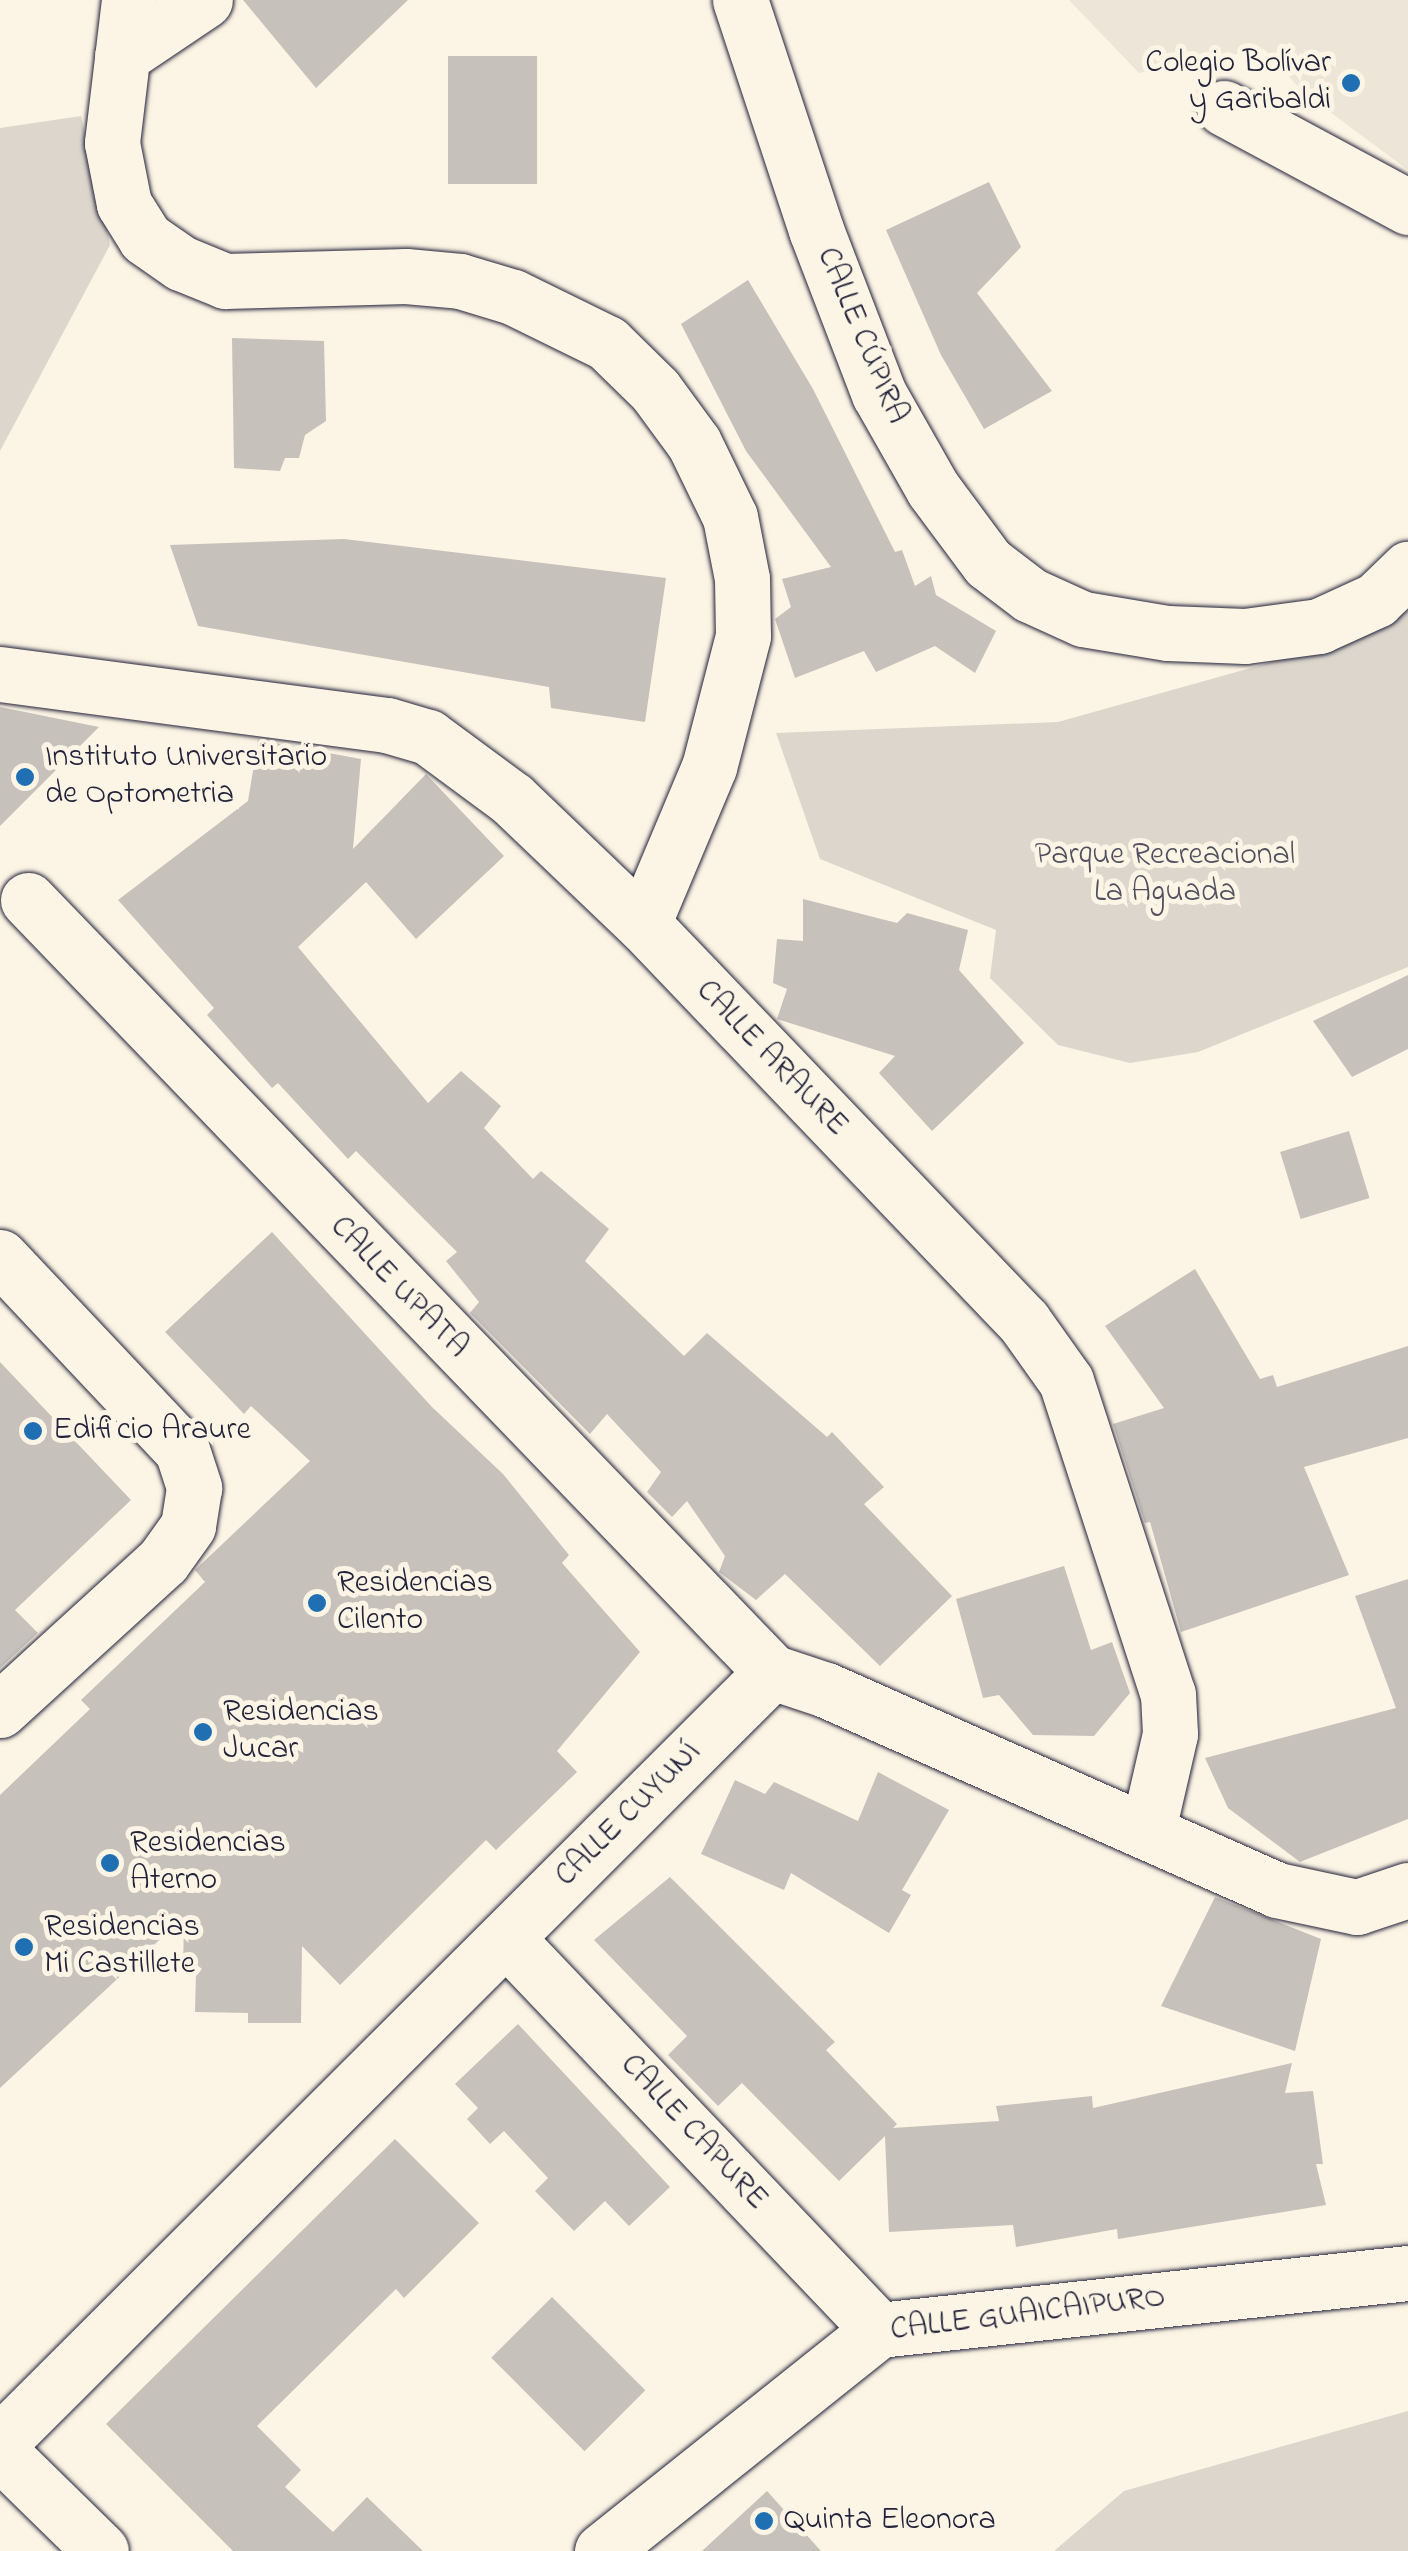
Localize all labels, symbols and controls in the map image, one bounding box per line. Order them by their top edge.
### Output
place label: Colegio Bolívar y Garibaldi [1145,46,1331,121]
marker: Colegio Bolívar y Garibaldi [1340,72,1362,94]
street label: CALLE CÚPIRA [807,242,915,430]
place label: Instituto Universitario de Optometria [45,740,327,815]
marker: Instituto Universitario de Optometria [14,766,36,788]
park label: Parque Recreacional La Aguada [1035,838,1295,913]
street label: CALLE ARAURE [687,973,855,1145]
street label: CALLE UPATA [321,1209,475,1367]
place label: Edificio Araure [53,1412,251,1450]
marker: Edificio Araure [22,1420,44,1442]
place label: Residencias Cilento [337,1566,493,1641]
marker: Residencias Cilento [306,1592,328,1614]
place label: Residencias Jucar [223,1695,379,1770]
marker: Residencias Jucar [192,1721,214,1743]
street label: CALLE CUYUNÍ [548,1734,710,1896]
place label: Residencias Aterno [130,1826,286,1901]
marker: Residencias Aterno [99,1852,121,1874]
place label: Residencias Mi Castillete [44,1910,200,1985]
marker: Residencias Mi Castillete [13,1936,35,1958]
street label: CALLE CAPURE [611,2047,775,2219]
street label: CALLE GUAICAIPURO [888,2279,1168,2351]
place label: Quinta Eleonora [784,2502,996,2540]
marker: Quinta Eleonora [753,2510,775,2532]

